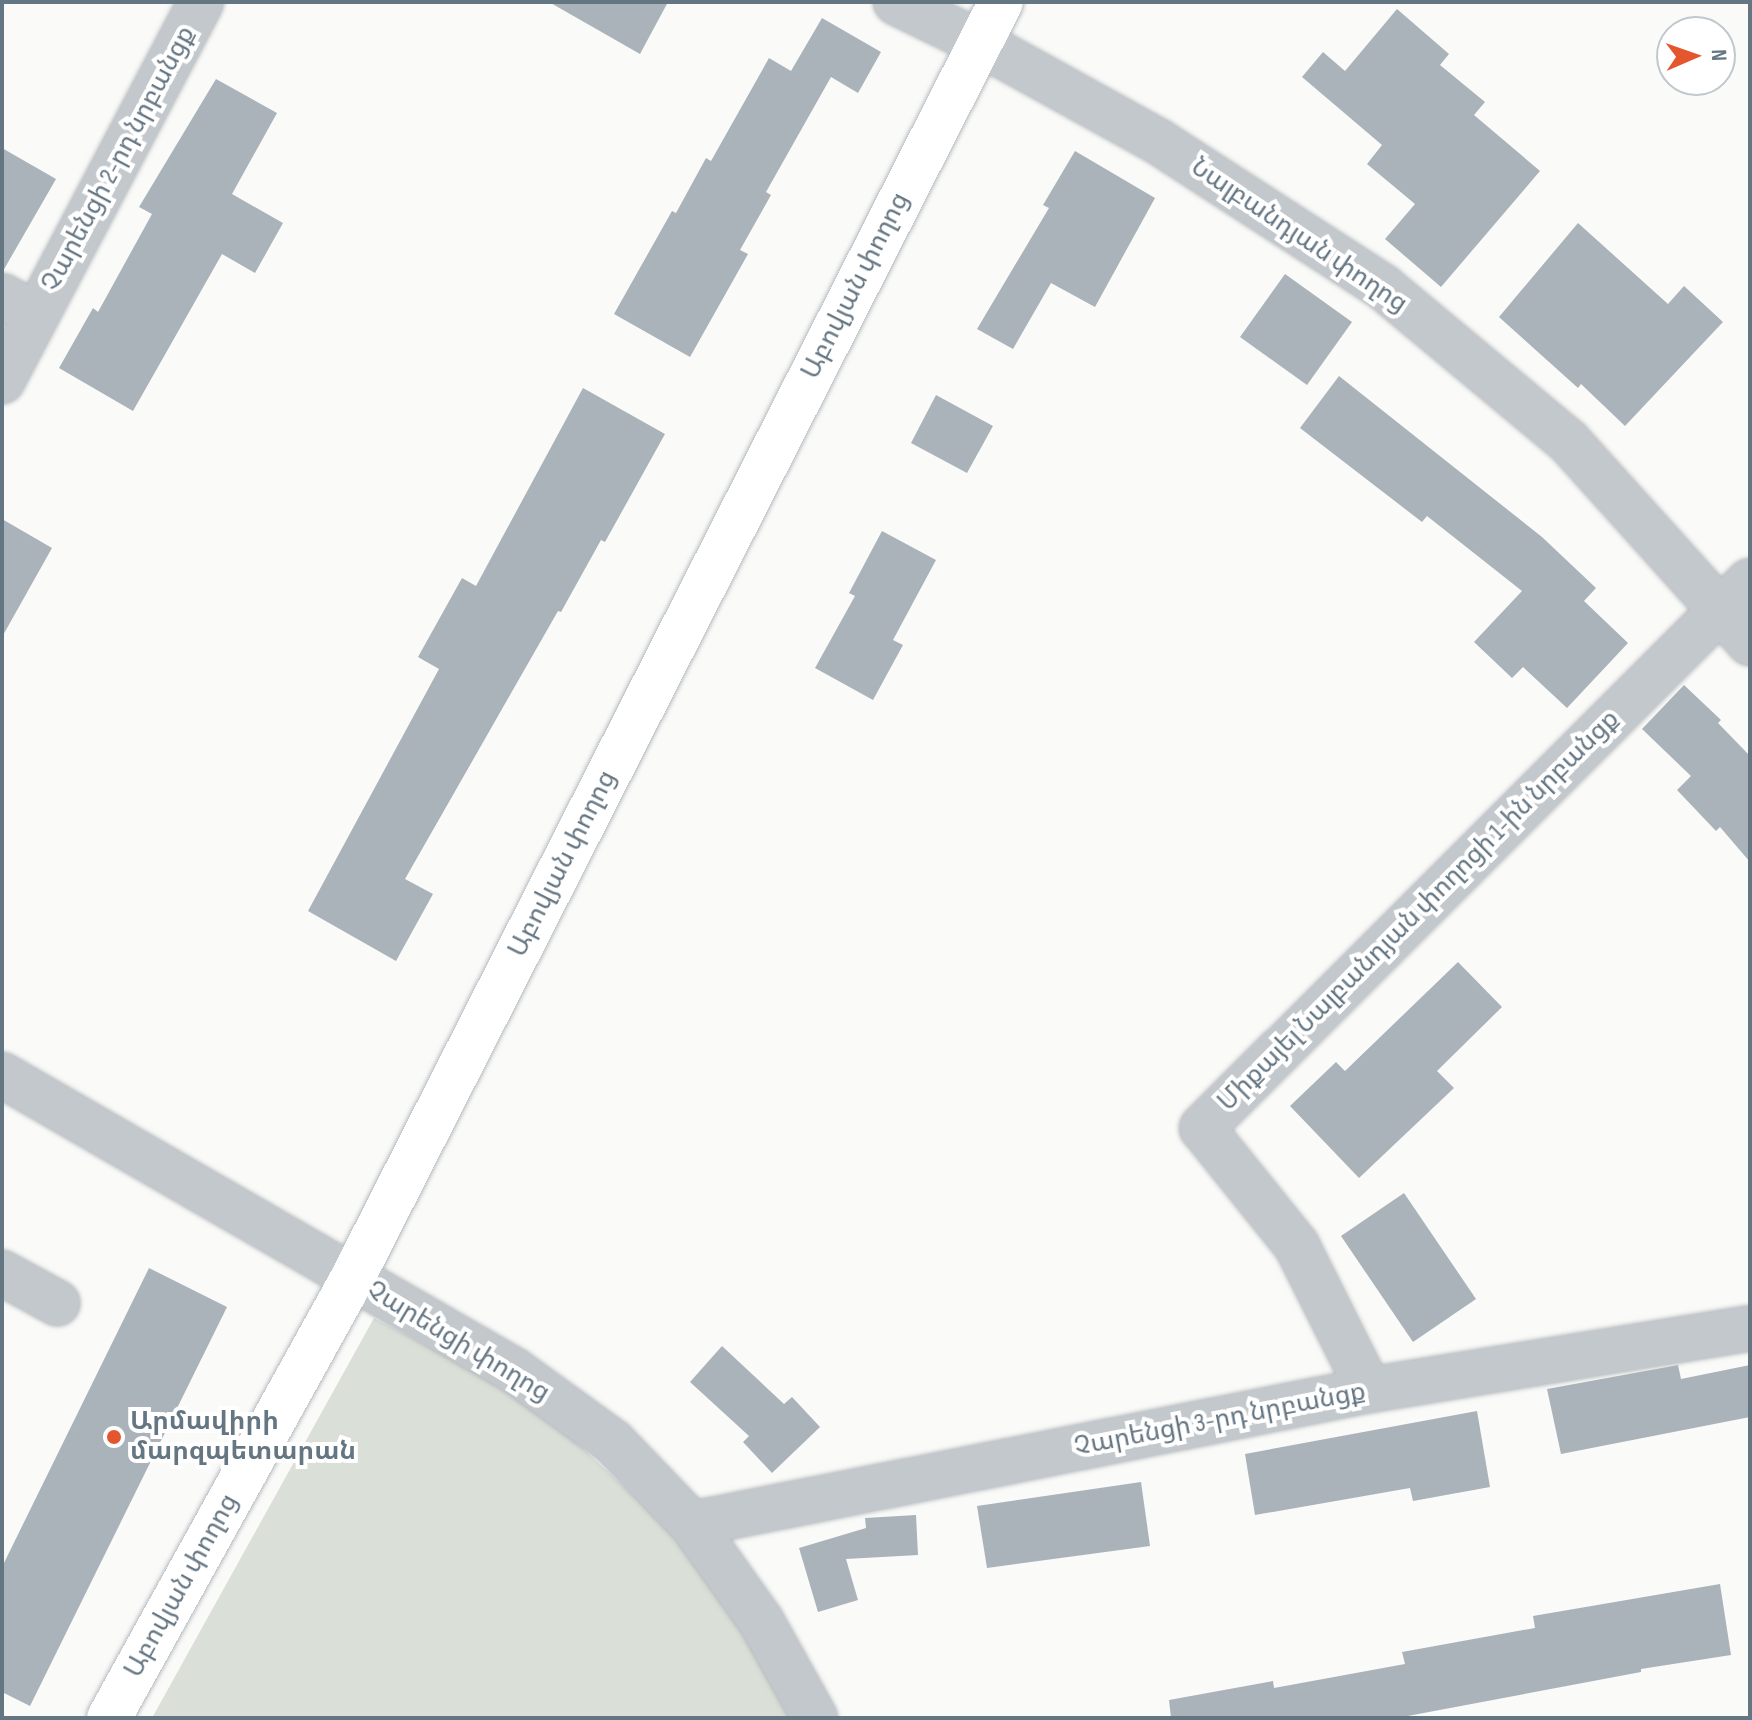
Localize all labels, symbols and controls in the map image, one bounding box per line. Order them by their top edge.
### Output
north arrow [1656,16,1736,96]
street label: Չարենցի 2-րդ նրբանցք [36,21,202,297]
text: N [1705,49,1732,62]
street label: Նալբանդյան փողոց [1185,152,1413,320]
street label: Աբովյան փողոց [796,187,916,385]
street label: Միքայել Նալբանդյան փողոցի 1-ին նրբանցք [1212,704,1626,1118]
street label: Աբովյան փողոց [503,765,623,963]
street label: Չարենցի փողոց [361,1275,555,1409]
street label: Չարենցի 3-րդ նրբանցք [1072,1376,1368,1464]
place label: Արմավիրի մարզպետարան [130,1406,356,1468]
marker: Արմավիրի մարզպետարան [105,1428,123,1446]
street label: Աբովյան փողոց [119,1489,245,1683]

